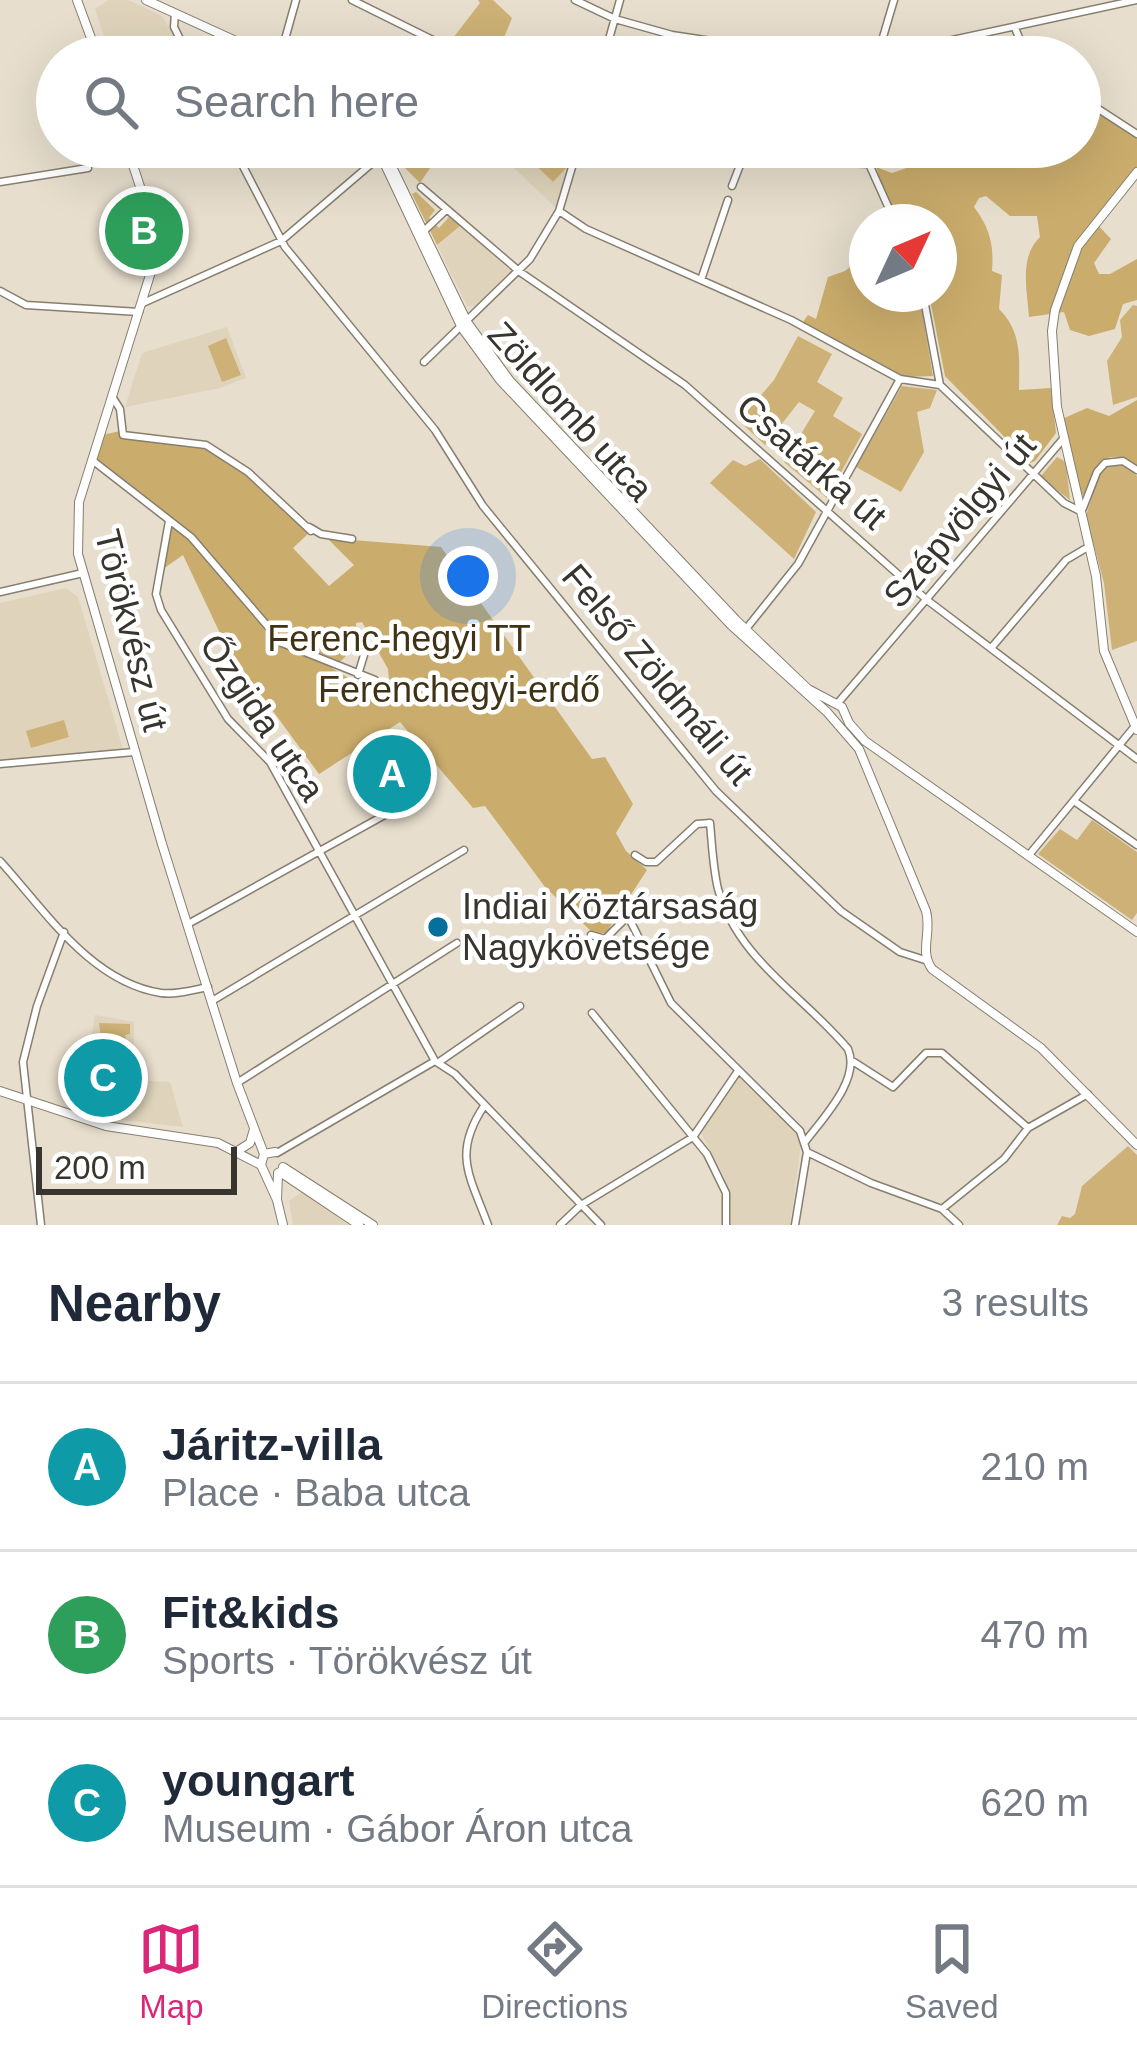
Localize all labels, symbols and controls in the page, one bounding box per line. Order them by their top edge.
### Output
search box [36,36,1101,168]
icon: search [78,69,144,135]
text: Search here [174,76,419,127]
pin: B [105,186,183,276]
north arrow [849,204,957,312]
street label: Zöldlomb utca [480,314,662,510]
street label: Csatárka út [729,386,895,537]
street label: Szépvölgyi út [875,425,1044,616]
street label: Törökvész út [87,525,176,735]
your location [438,546,498,606]
street label: Felső Zöldmáli út [554,556,761,792]
park label: Ferenc-hegyi TT [267,618,531,659]
street label: Őzgida utca [192,626,334,809]
park label: Ferenchegyi-erdő [318,669,600,710]
pin: A [353,729,431,819]
place label: Indiai Köztársaság Nagykövetsége [462,886,758,968]
marker: Indiai Köztársaság Nagykövetsége [425,914,451,940]
pin: C [64,1033,142,1123]
scale bar [36,1141,237,1194]
text: 200 m [54,1149,146,1186]
text: Nearby [48,1275,221,1332]
text: 3 results [942,1281,1089,1324]
text: Járitz-villa [162,1419,382,1470]
text: A [73,1445,101,1488]
text: 210 m [981,1445,1089,1488]
text: Place · Baba utca [162,1471,470,1514]
text: Fit&kids [162,1587,340,1638]
text: B [73,1613,101,1656]
text: 470 m [981,1613,1089,1656]
text: Sports · Törökvész út [162,1639,532,1682]
text: youngart [162,1755,355,1806]
text: C [73,1781,101,1824]
text: 620 m [981,1781,1089,1824]
text: Museum · Gábor Áron utca [162,1807,632,1850]
tab: Map [138,1916,204,2026]
tab: Directions [481,1916,628,2026]
tab: Saved [905,1916,999,2026]

